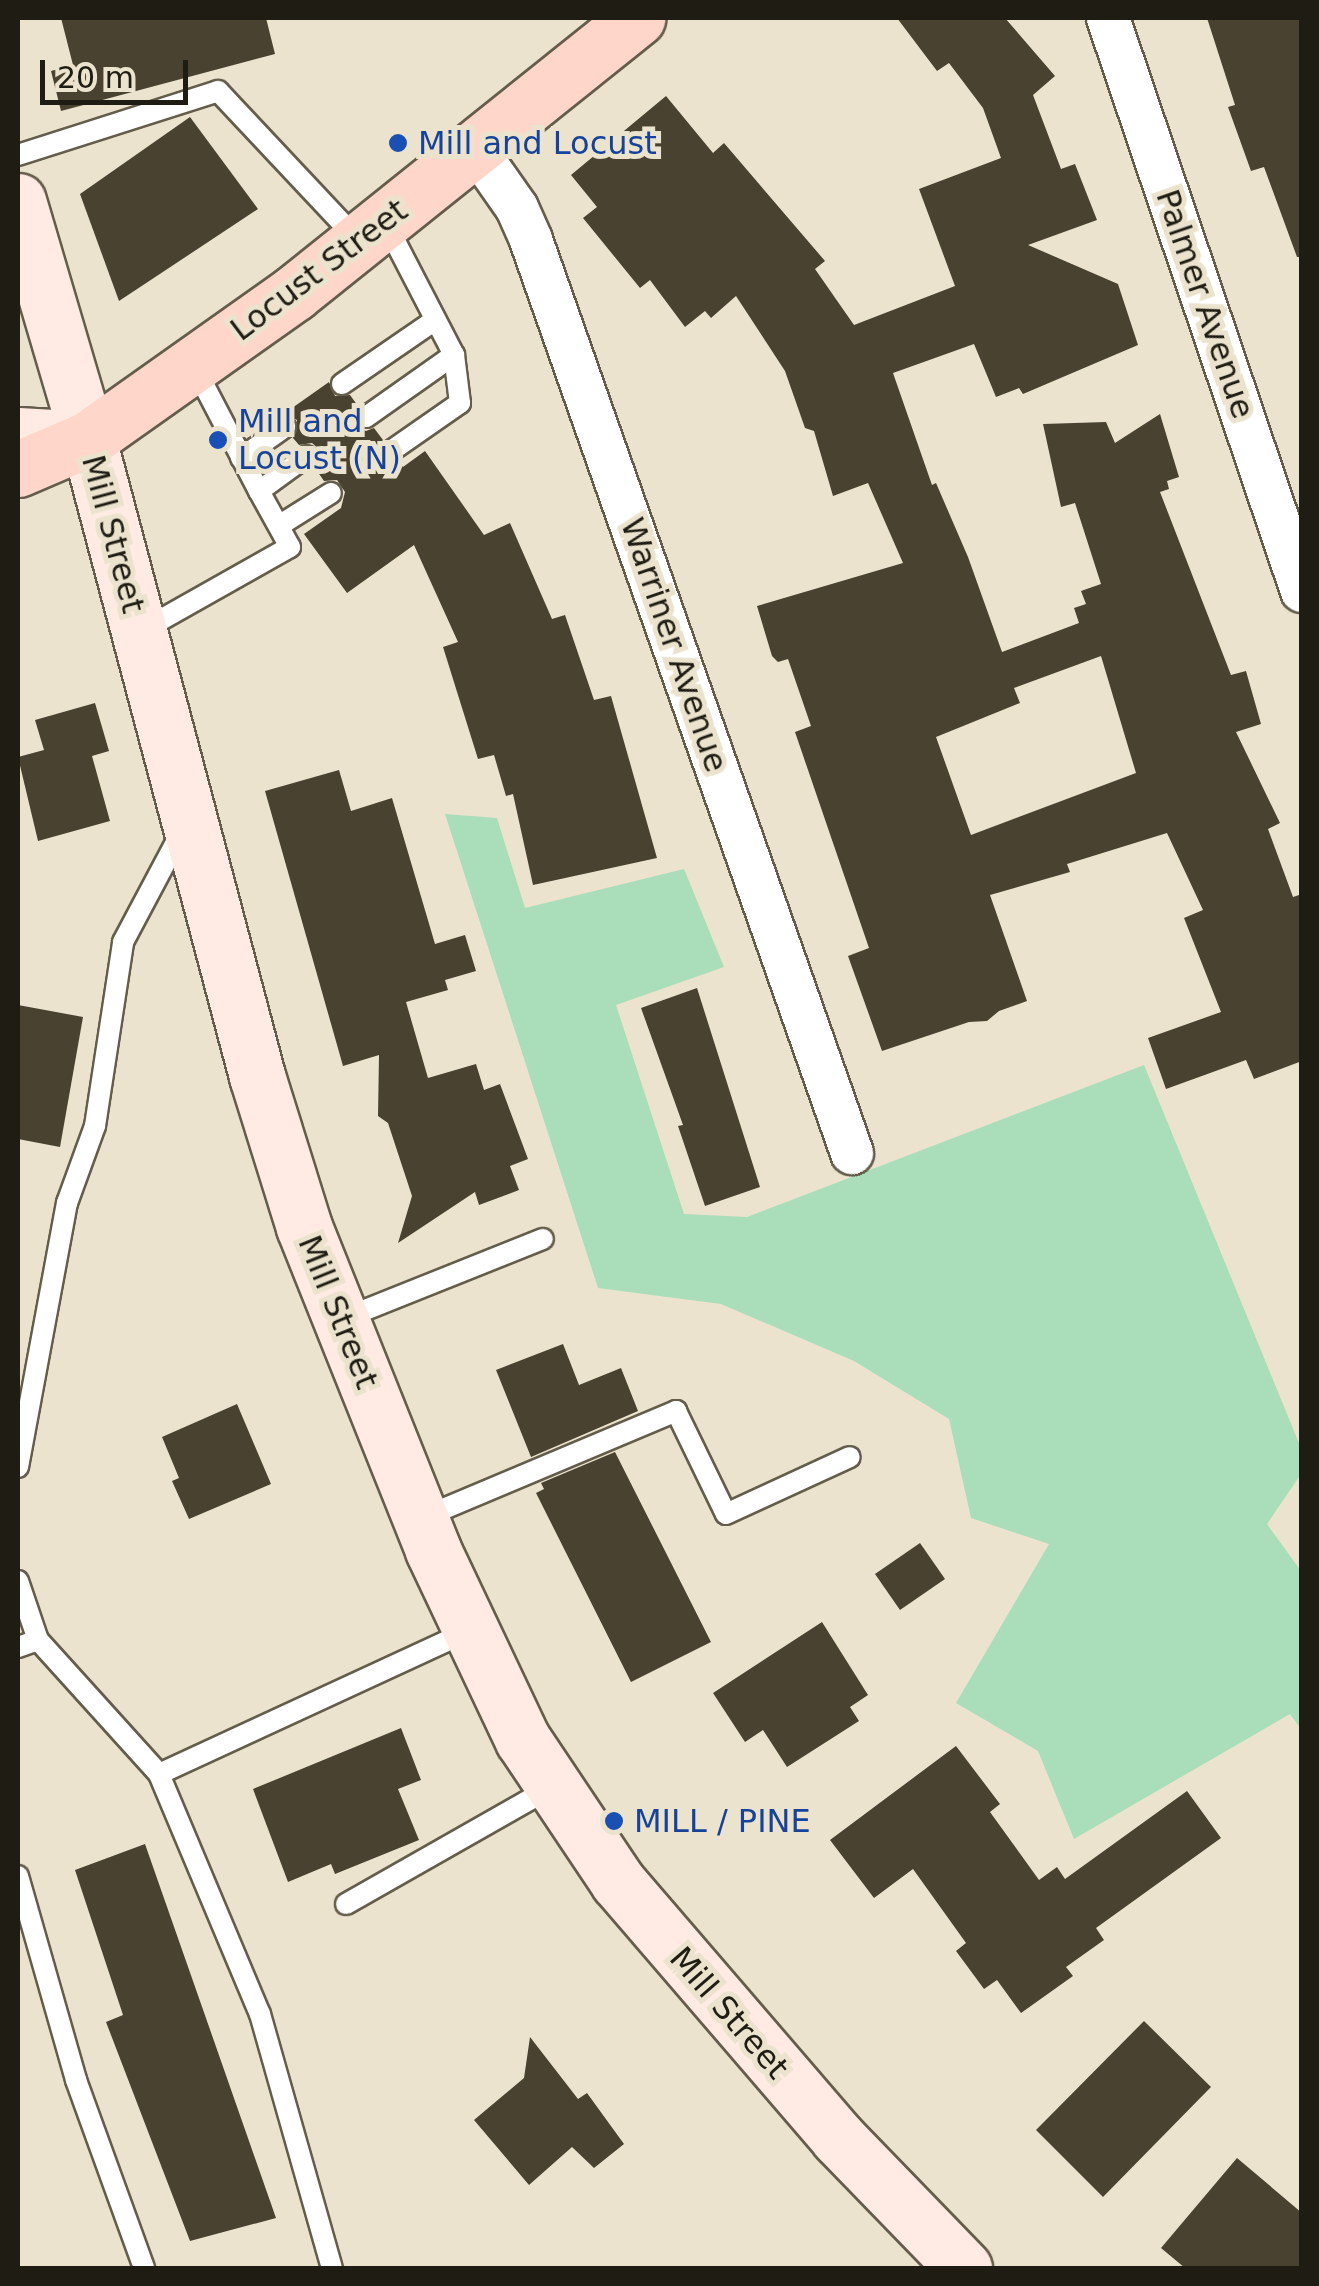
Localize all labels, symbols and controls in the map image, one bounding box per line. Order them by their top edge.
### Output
scale bar [45,40,192,102]
text: 20 m [57,60,134,95]
place label: Mill and Locust [418,124,657,162]
marker: Mill and Locust [387,132,409,154]
street label: Palmer Avenue [1148,185,1262,423]
street label: Locust Street [223,191,415,349]
place label: Mill and Locust (N) [238,403,401,478]
marker: Mill and Locust (N) [207,429,229,451]
street label: Mill Street [74,451,152,617]
street label: Warriner Avenue [613,513,735,777]
street label: Mill Street [290,1230,386,1394]
place label: MILL / PINE [634,1802,811,1840]
marker: MILL / PINE [603,1810,625,1832]
street label: Mill Street [661,1939,797,2087]

